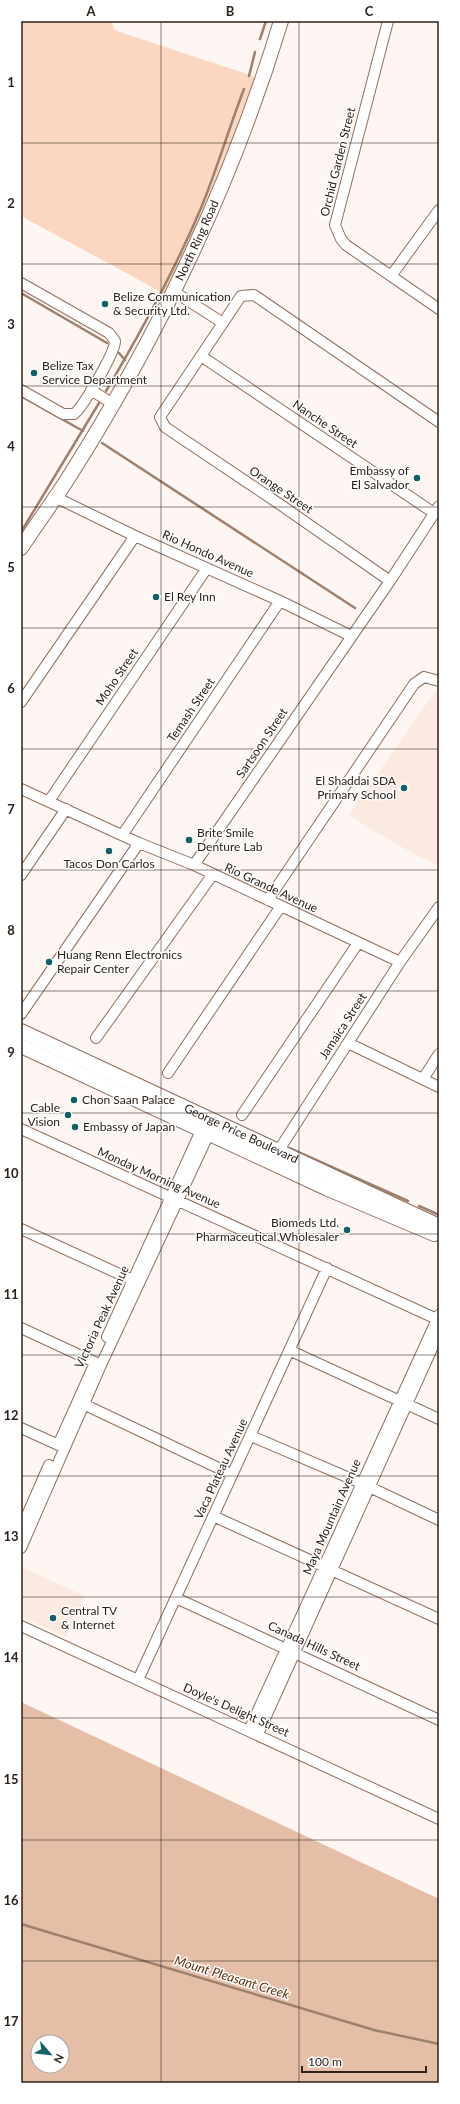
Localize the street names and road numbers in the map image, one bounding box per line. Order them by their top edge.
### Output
street label: Orchid Garden Street [317,105,359,218]
street label: North Ring Road [172,198,222,283]
street label: Nanche Street [290,396,361,451]
street label: Orange Street [247,463,317,517]
street label: Rio Hondo Avenue [160,527,256,580]
street label: Moho Street [92,645,142,708]
street label: Temash Street [164,674,218,745]
street label: Sartsoon Street [233,704,291,781]
street label: Rio Grande Avenue [222,859,320,916]
street label: Jamaica Street [316,989,370,1062]
street label: George Price Boulevard [182,1100,301,1166]
street label: Monday Morning Avenue [95,1144,223,1211]
street label: Victoria Peak Avenue [71,1263,132,1371]
street label: Vaca Plateau Avenue [191,1416,250,1522]
street label: Maya Mountain Avenue [299,1457,364,1577]
street label: Canada Hills Street [266,1618,363,1674]
street label: Doyle's Delight Street [181,1679,292,1740]

